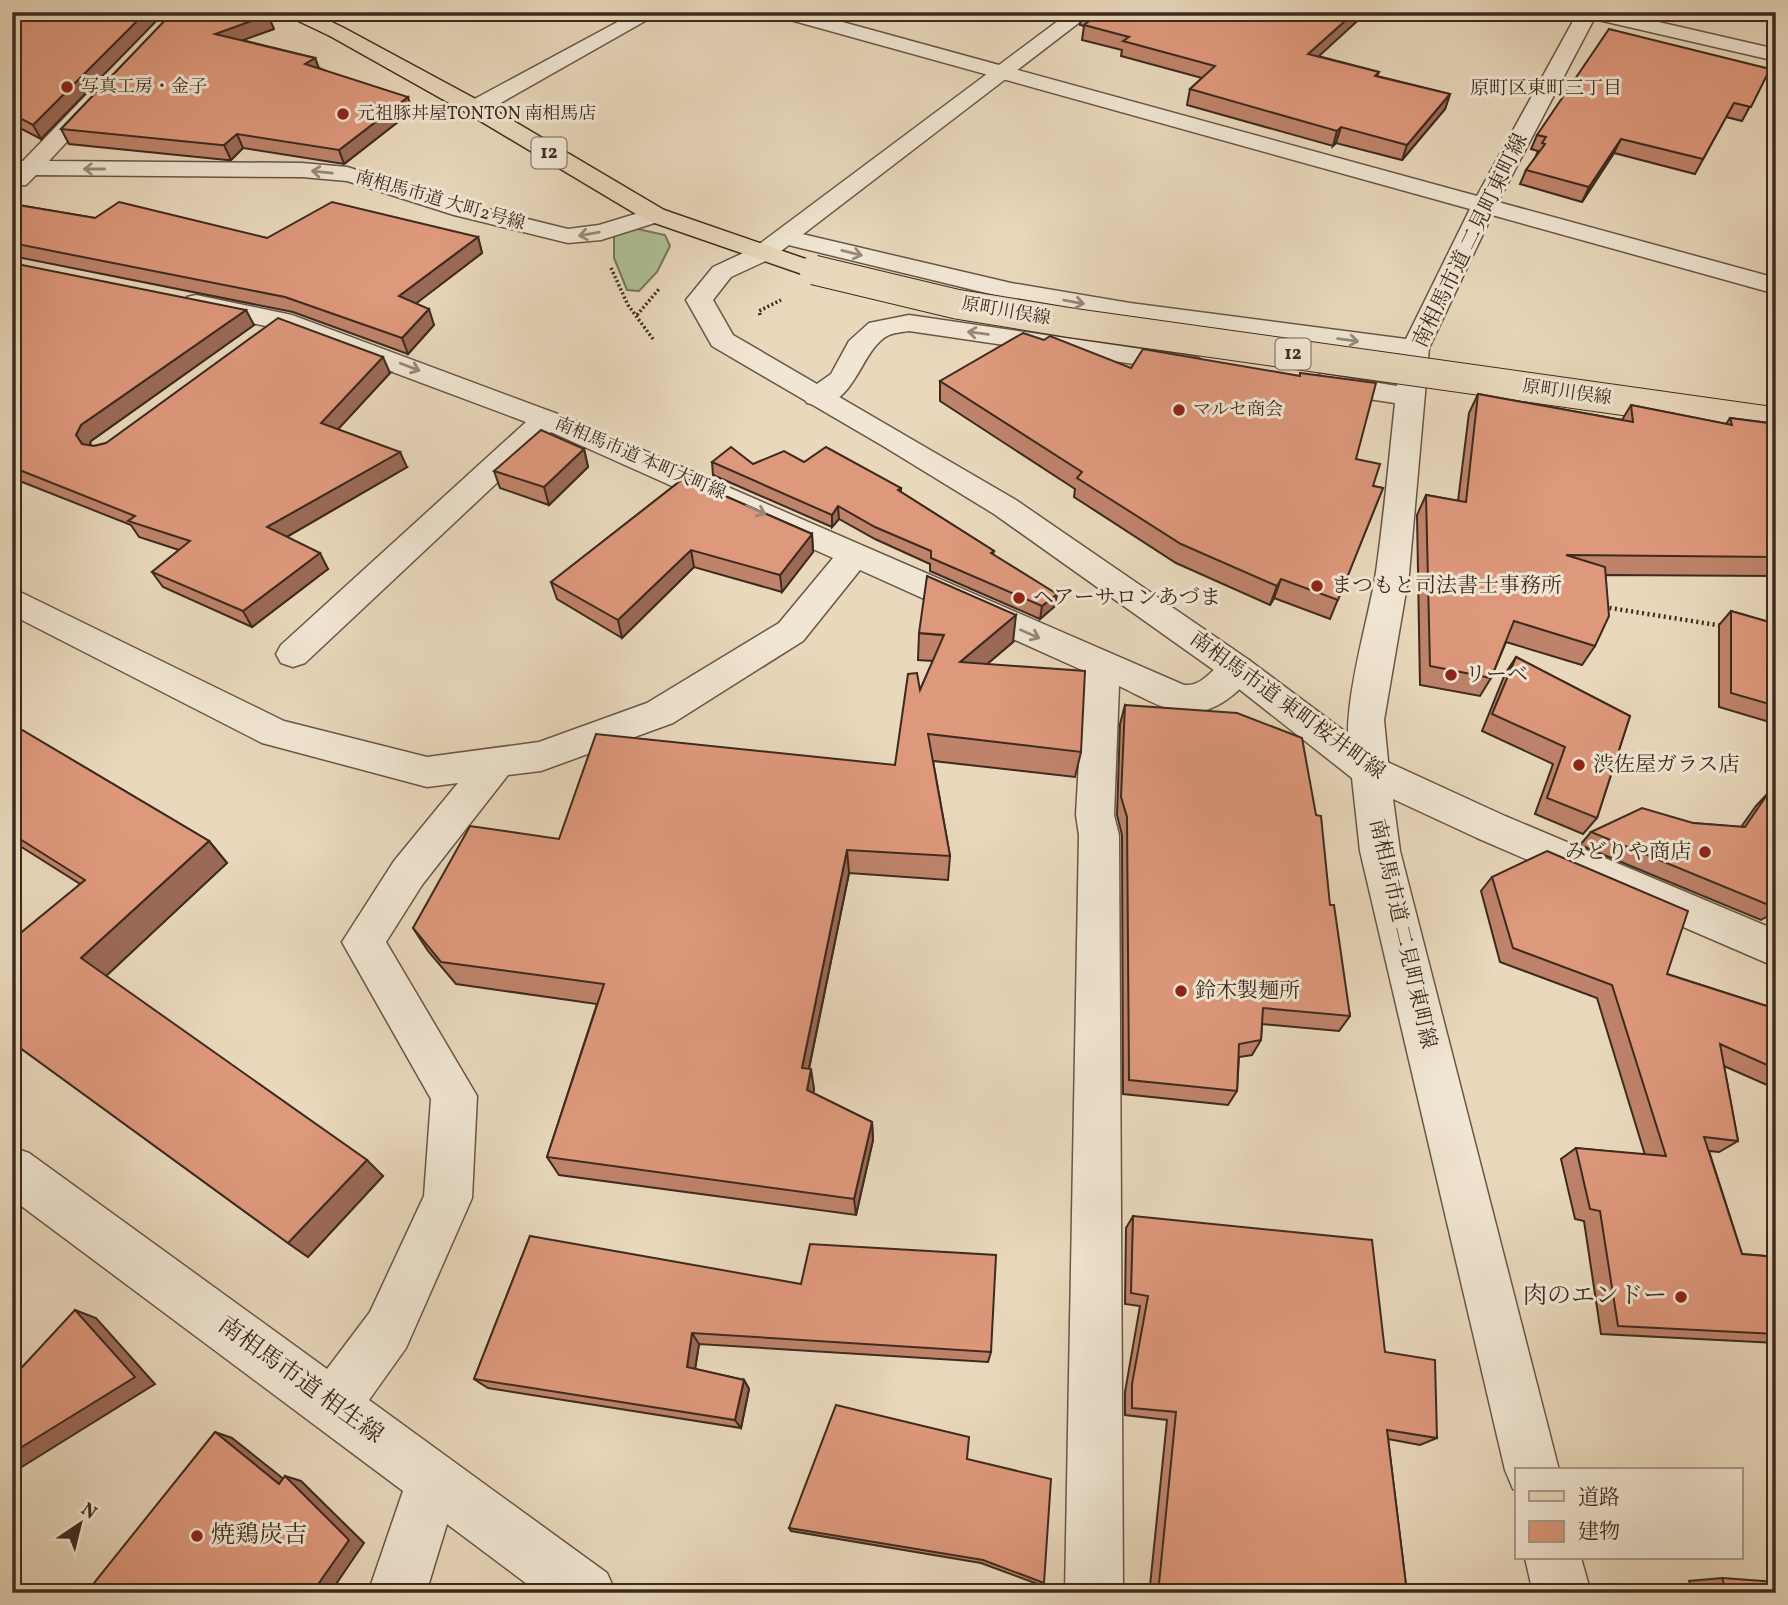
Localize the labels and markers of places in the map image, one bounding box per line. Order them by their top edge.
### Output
place label: 写真工房・金子 [81,75,207,100]
marker: 写真工房・金子 [59,79,75,95]
place label: 元祖豚丼屋TONTON 南相馬店 [357,102,596,127]
marker: 元祖豚丼屋TONTON 南相馬店 [335,106,351,122]
place label: マルセ商会 [1193,398,1283,423]
marker: マルセ商会 [1171,402,1187,418]
place label: まつもと司法書士事務所 [1331,572,1562,601]
marker: まつもと司法書士事務所 [1309,578,1325,594]
place label: ヘアーサロンあづま [1033,584,1221,613]
marker: ヘアーサロンあづま [1011,590,1027,606]
place label: リーベ [1465,661,1528,690]
marker: リーベ [1443,667,1459,683]
place label: 渋佐屋ガラス店 [1593,751,1739,780]
marker: 渋佐屋ガラス店 [1571,757,1587,773]
place label: みどりや商店 [1565,838,1691,867]
marker: みどりや商店 [1697,844,1713,860]
place label: 鈴木製麺所 [1195,977,1300,1006]
marker: 鈴木製麺所 [1173,983,1189,999]
place label: 肉のエンドー [1523,1280,1667,1314]
marker: 肉のエンドー [1673,1289,1689,1305]
place label: 焼鶏炭吉 [211,1519,307,1553]
marker: 焼鶏炭吉 [189,1528,205,1544]

